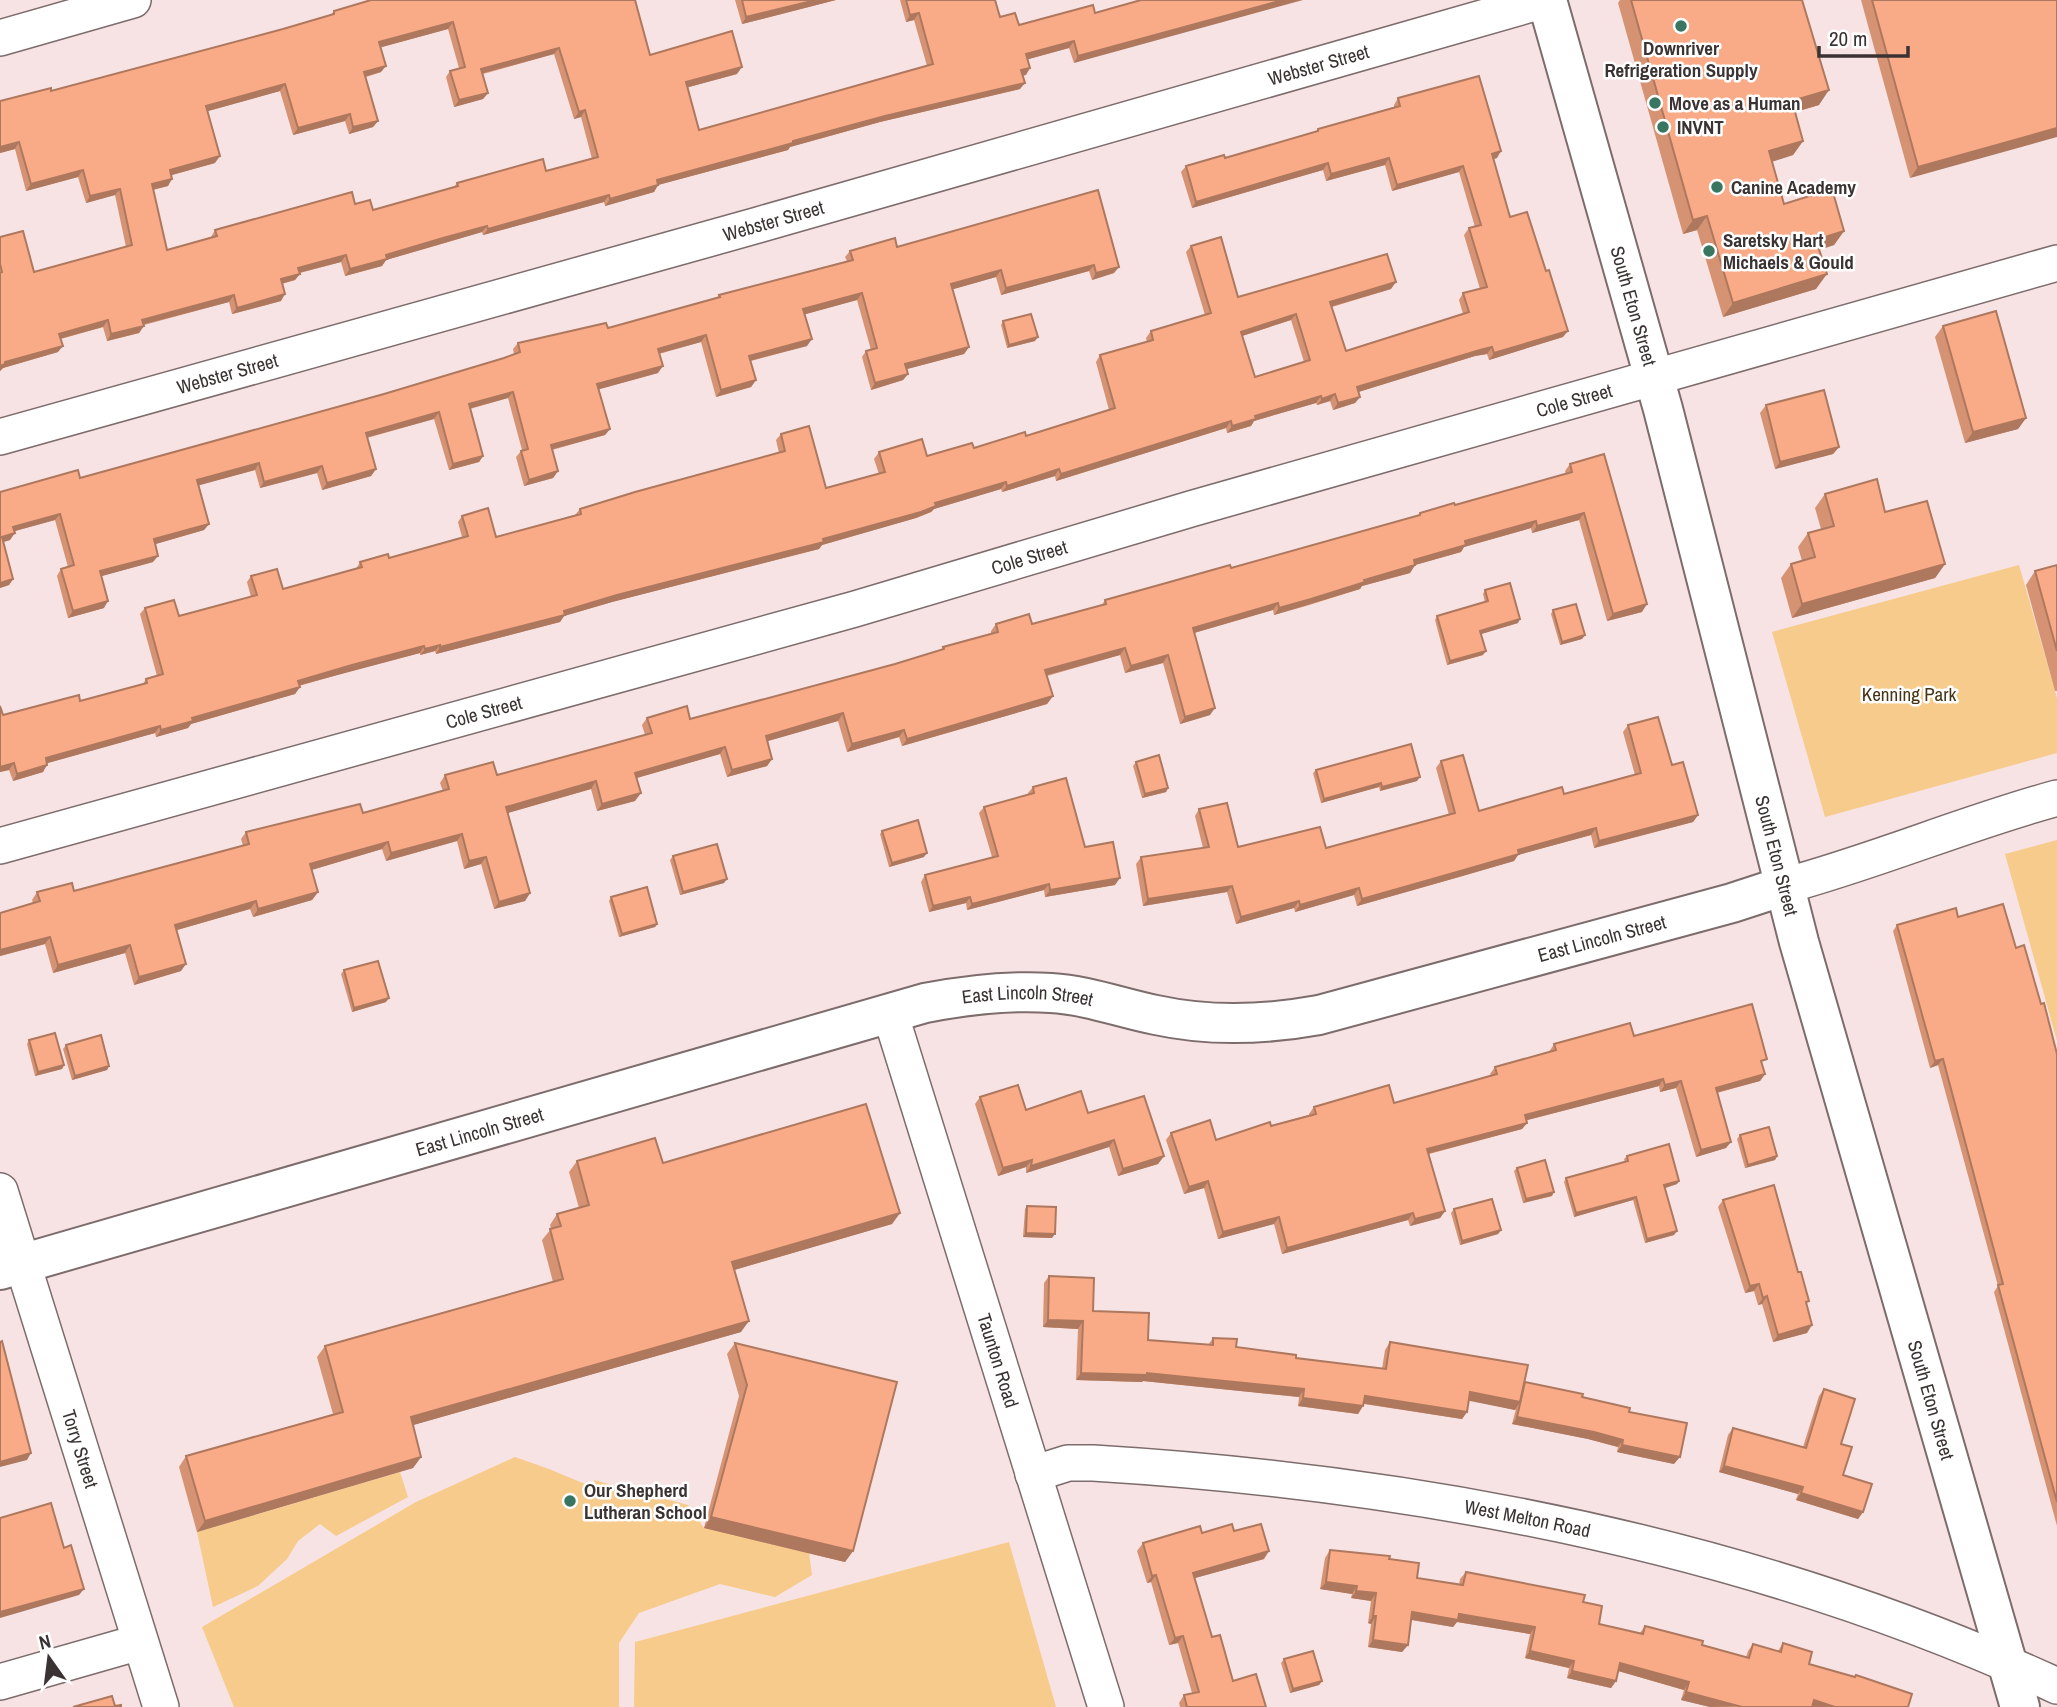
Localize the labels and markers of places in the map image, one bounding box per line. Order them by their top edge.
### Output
marker: Downriver Refrigeration Supply [1673,18,1689,34]
place label: Downriver Refrigeration Supply [1604,35,1758,83]
place label: Move as a Human [1669,90,1801,116]
marker: Move as a Human [1647,95,1663,111]
place label: INVNT [1677,114,1724,140]
marker: INVNT [1655,119,1671,135]
place label: Canine Academy [1731,174,1856,200]
marker: Canine Academy [1709,179,1725,195]
place label: Saretsky Hart Michaels & Gould [1723,227,1854,275]
marker: Saretsky Hart Michaels & Gould [1701,243,1717,259]
place label: Our Shepherd Lutheran School [584,1477,707,1525]
marker: Our Shepherd Lutheran School [562,1493,578,1509]

